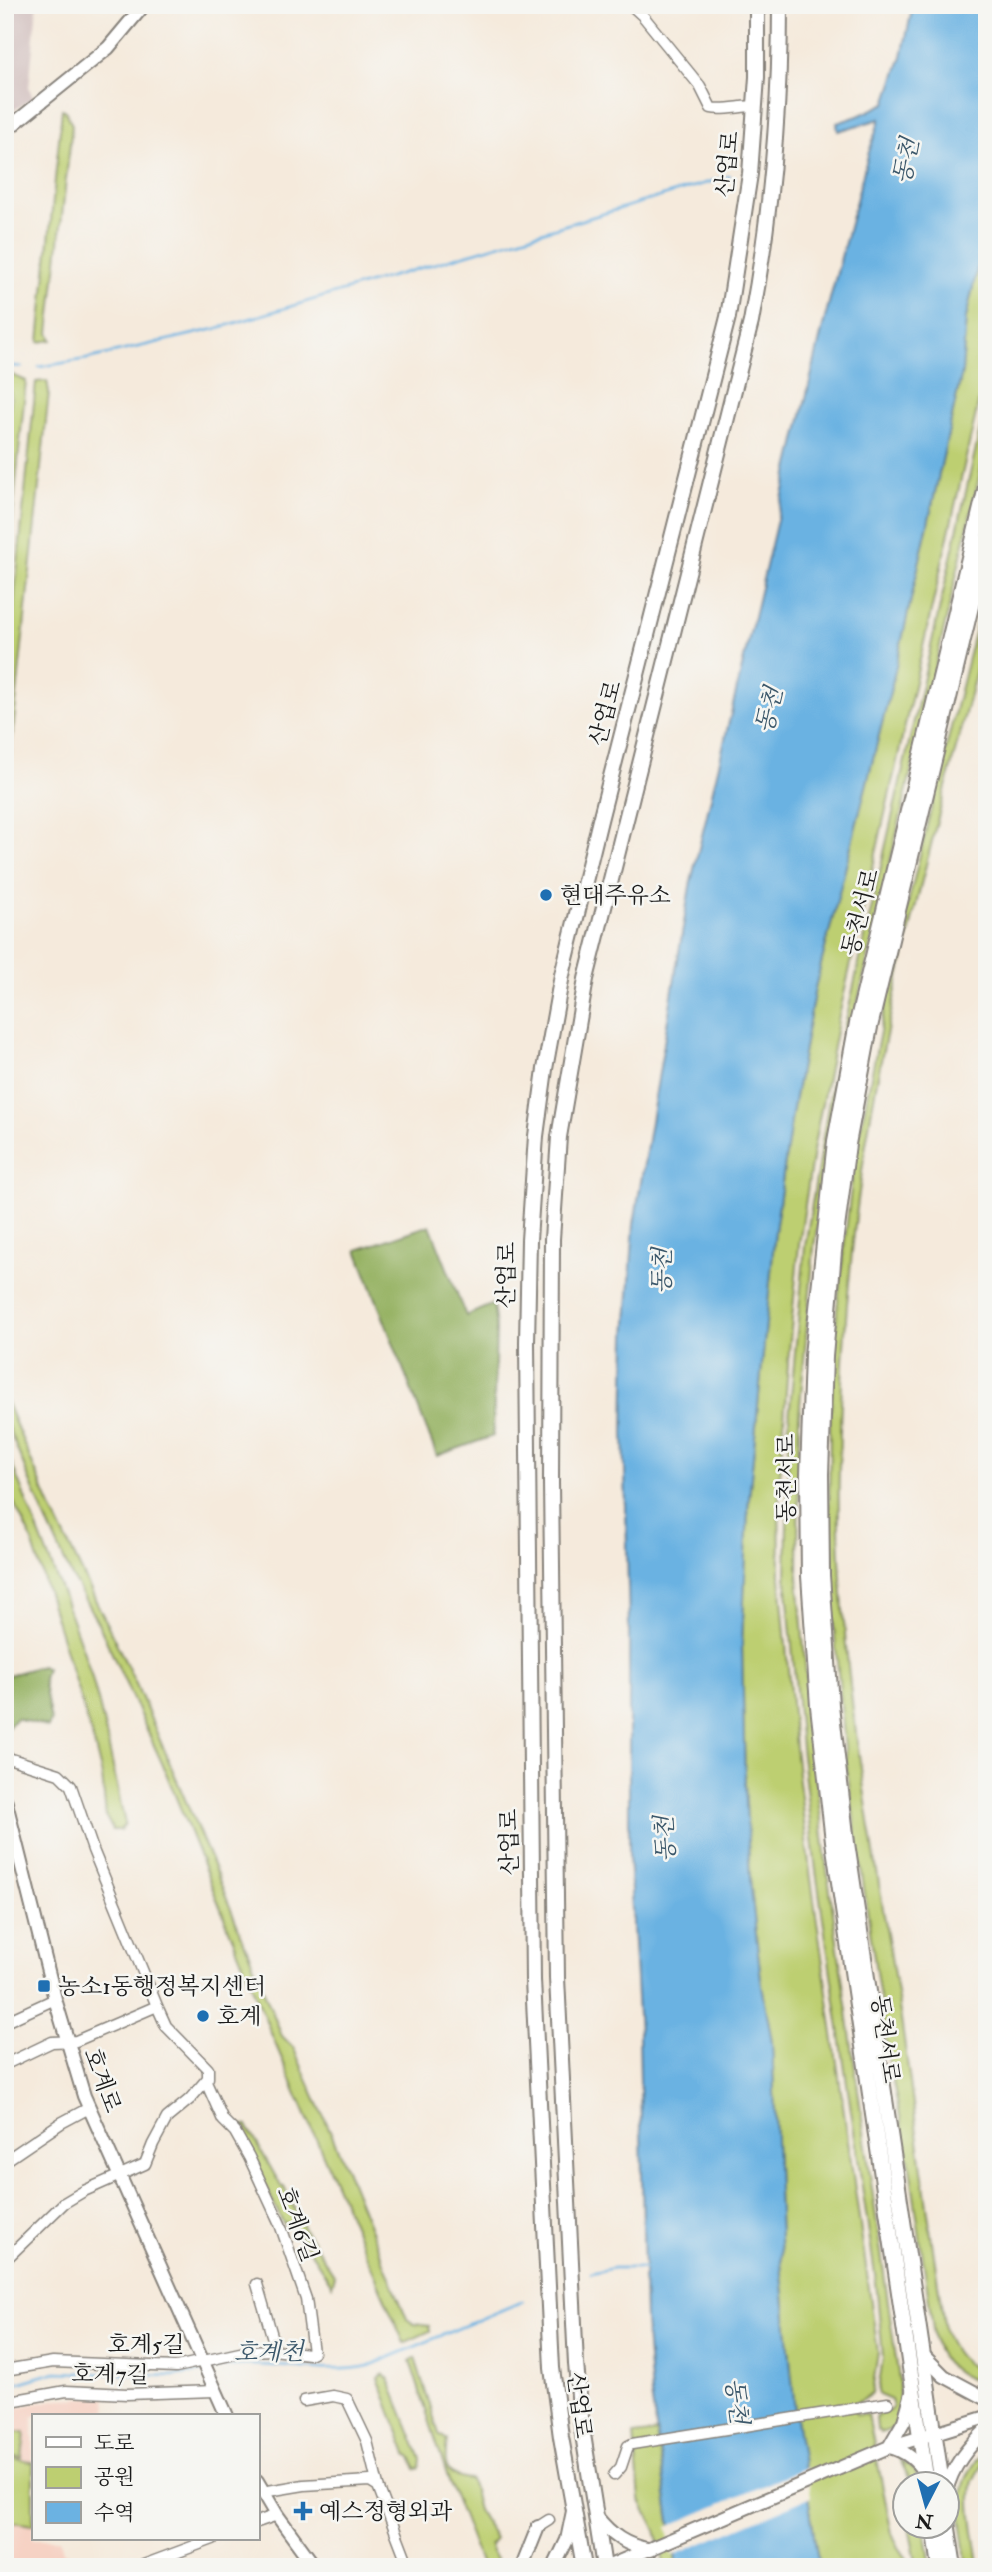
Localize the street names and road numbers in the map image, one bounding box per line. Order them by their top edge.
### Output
street label: 산업로 [710,129,745,199]
street label: 산업로 [583,677,628,749]
street label: 동천서로 [836,865,885,959]
street label: 산업로 [491,1241,522,1309]
street label: 동천서로 [772,1434,801,1522]
street label: 산업로 [494,1808,525,1876]
street label: 동천서로 [865,1993,906,2085]
street label: 호계로 [78,2044,128,2116]
street label: 호계6길 [271,2182,325,2266]
street label: 호계5길 [108,2330,184,2359]
street label: 호계7길 [71,2359,149,2390]
street label: 산업로 [561,2370,598,2440]

